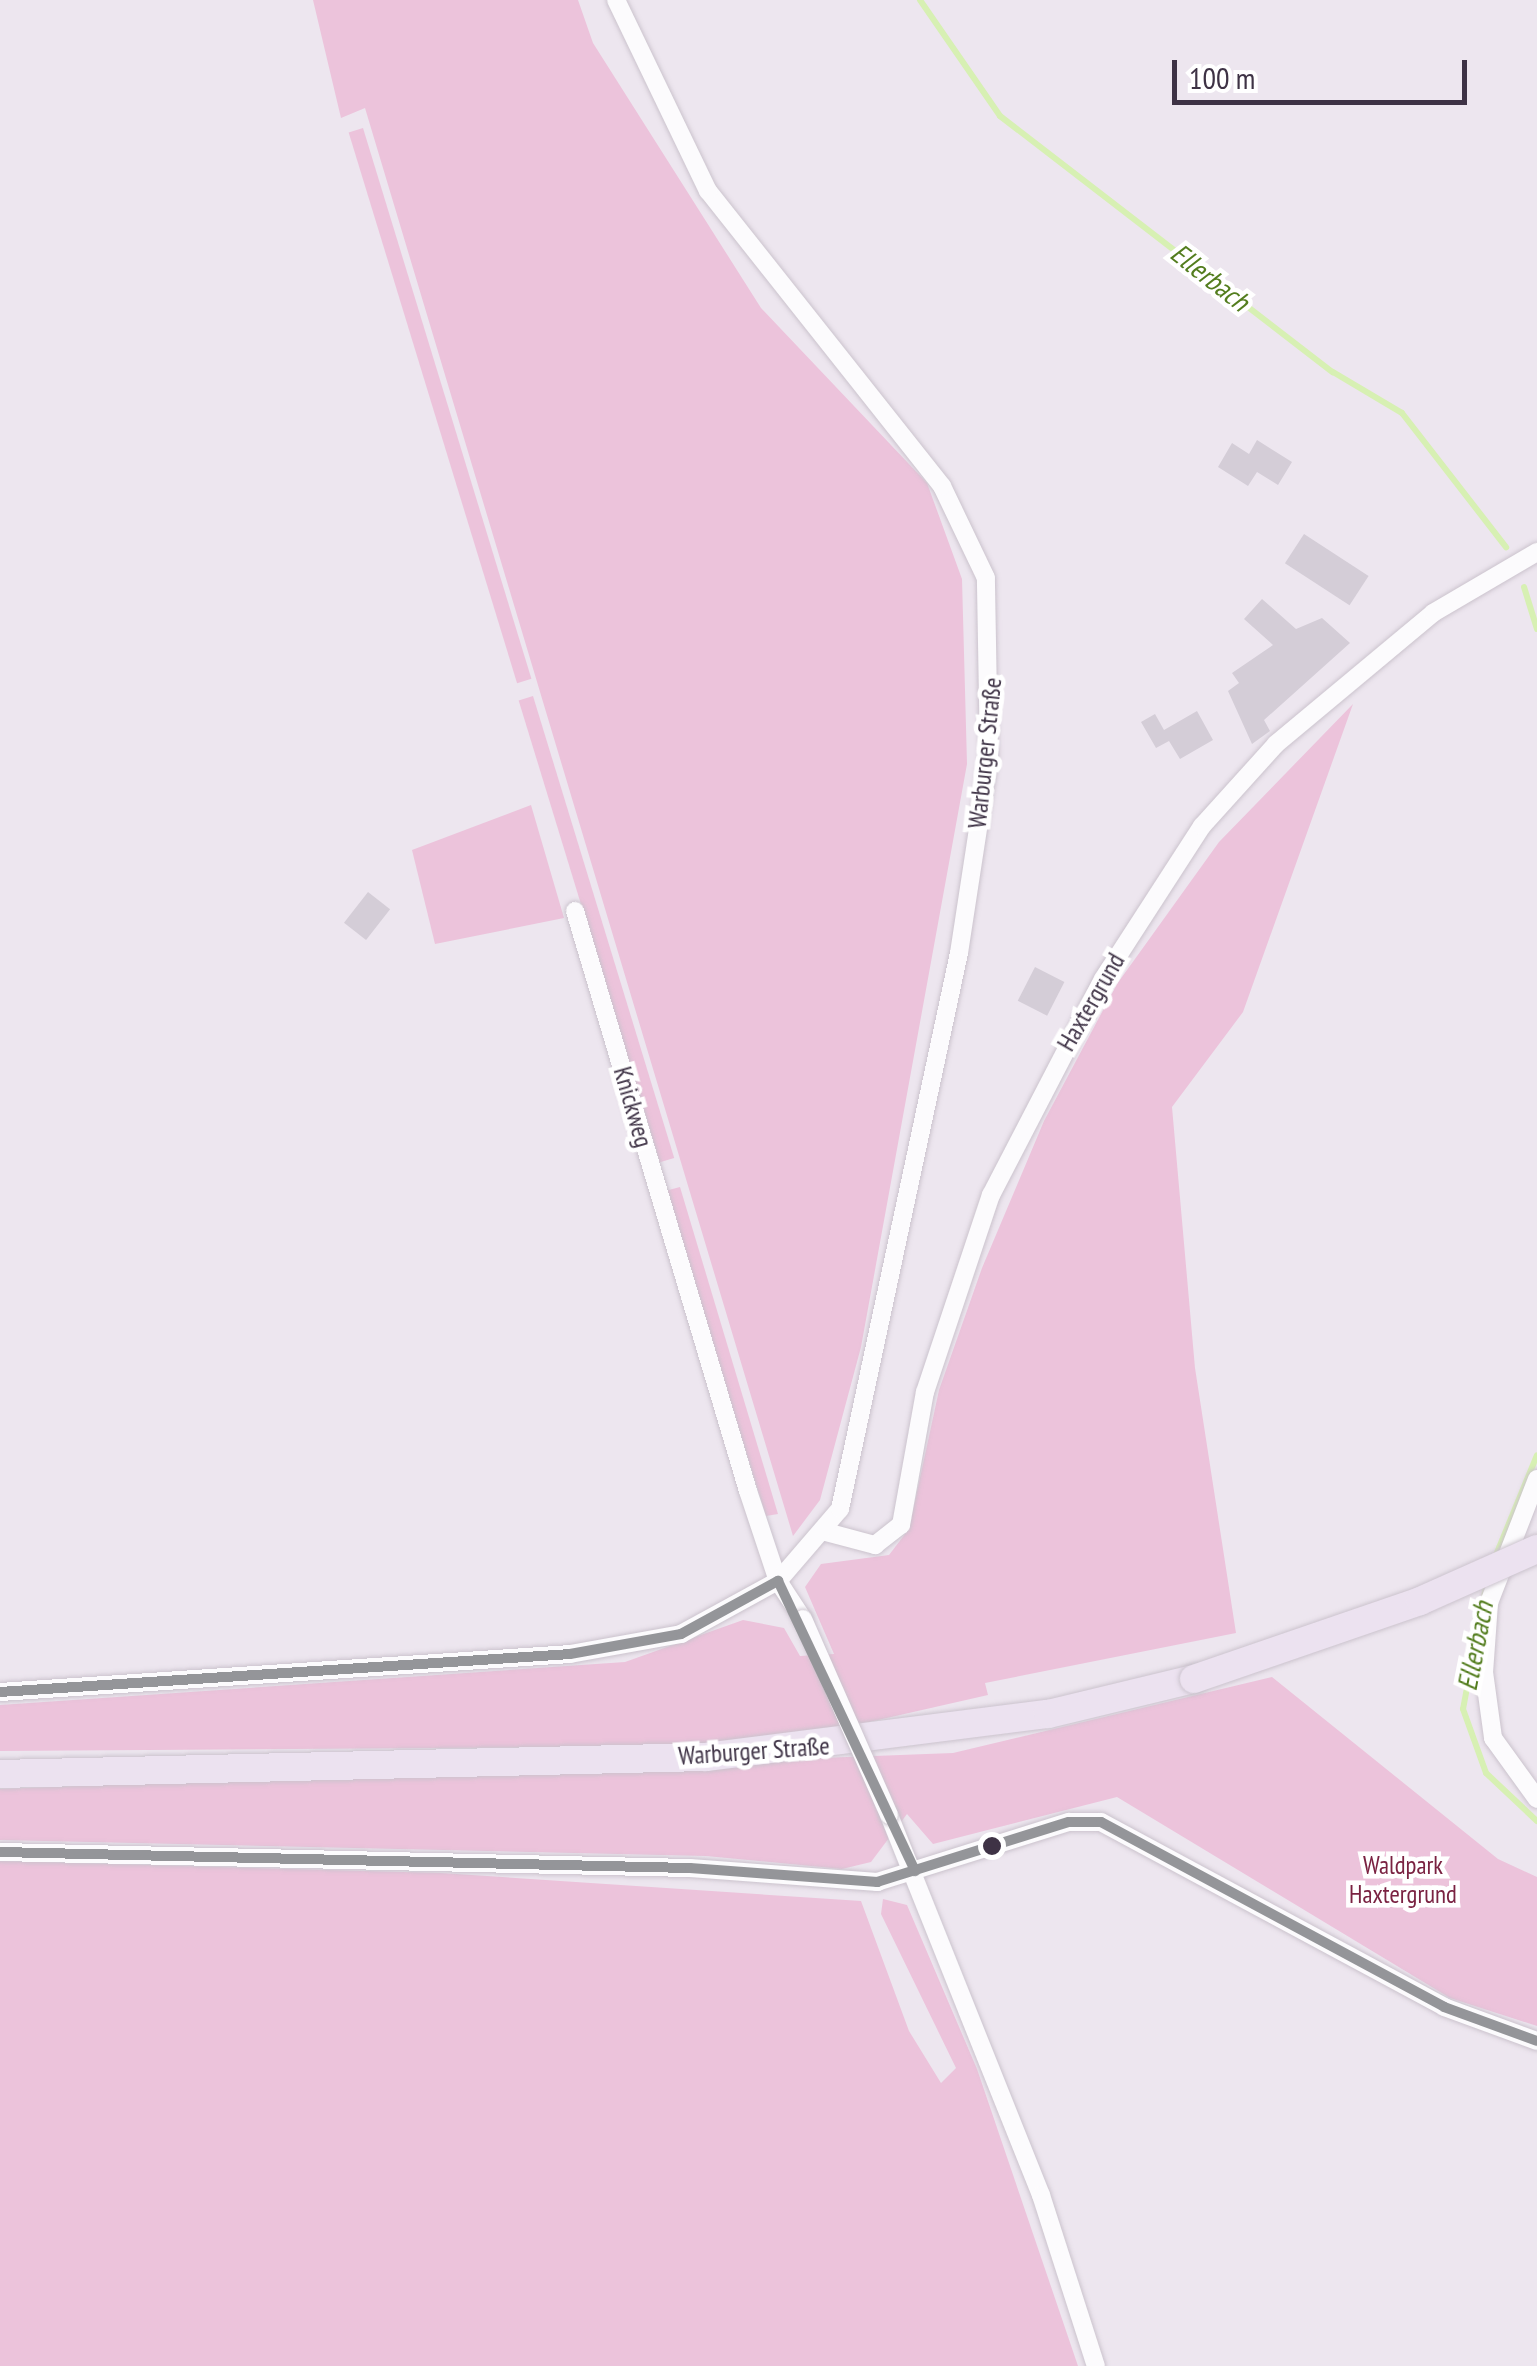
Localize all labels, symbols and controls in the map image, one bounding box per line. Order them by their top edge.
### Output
scale bar [1177,40,1472,102]
text: 100 m [1189,58,1255,97]
water label: Ellerbach [1164,236,1256,318]
street label: Warburger Straße [962,676,1008,830]
street label: Haxtergrund [1051,948,1131,1056]
street label: Knickweg [607,1063,659,1151]
water label: Ellerbach [1450,1599,1500,1693]
street label: Warburger Straße [677,1731,831,1771]
unlabelled marker [982,1836,1002,1856]
park label: Waldpark Haxtergrund [1349,1851,1457,1910]

